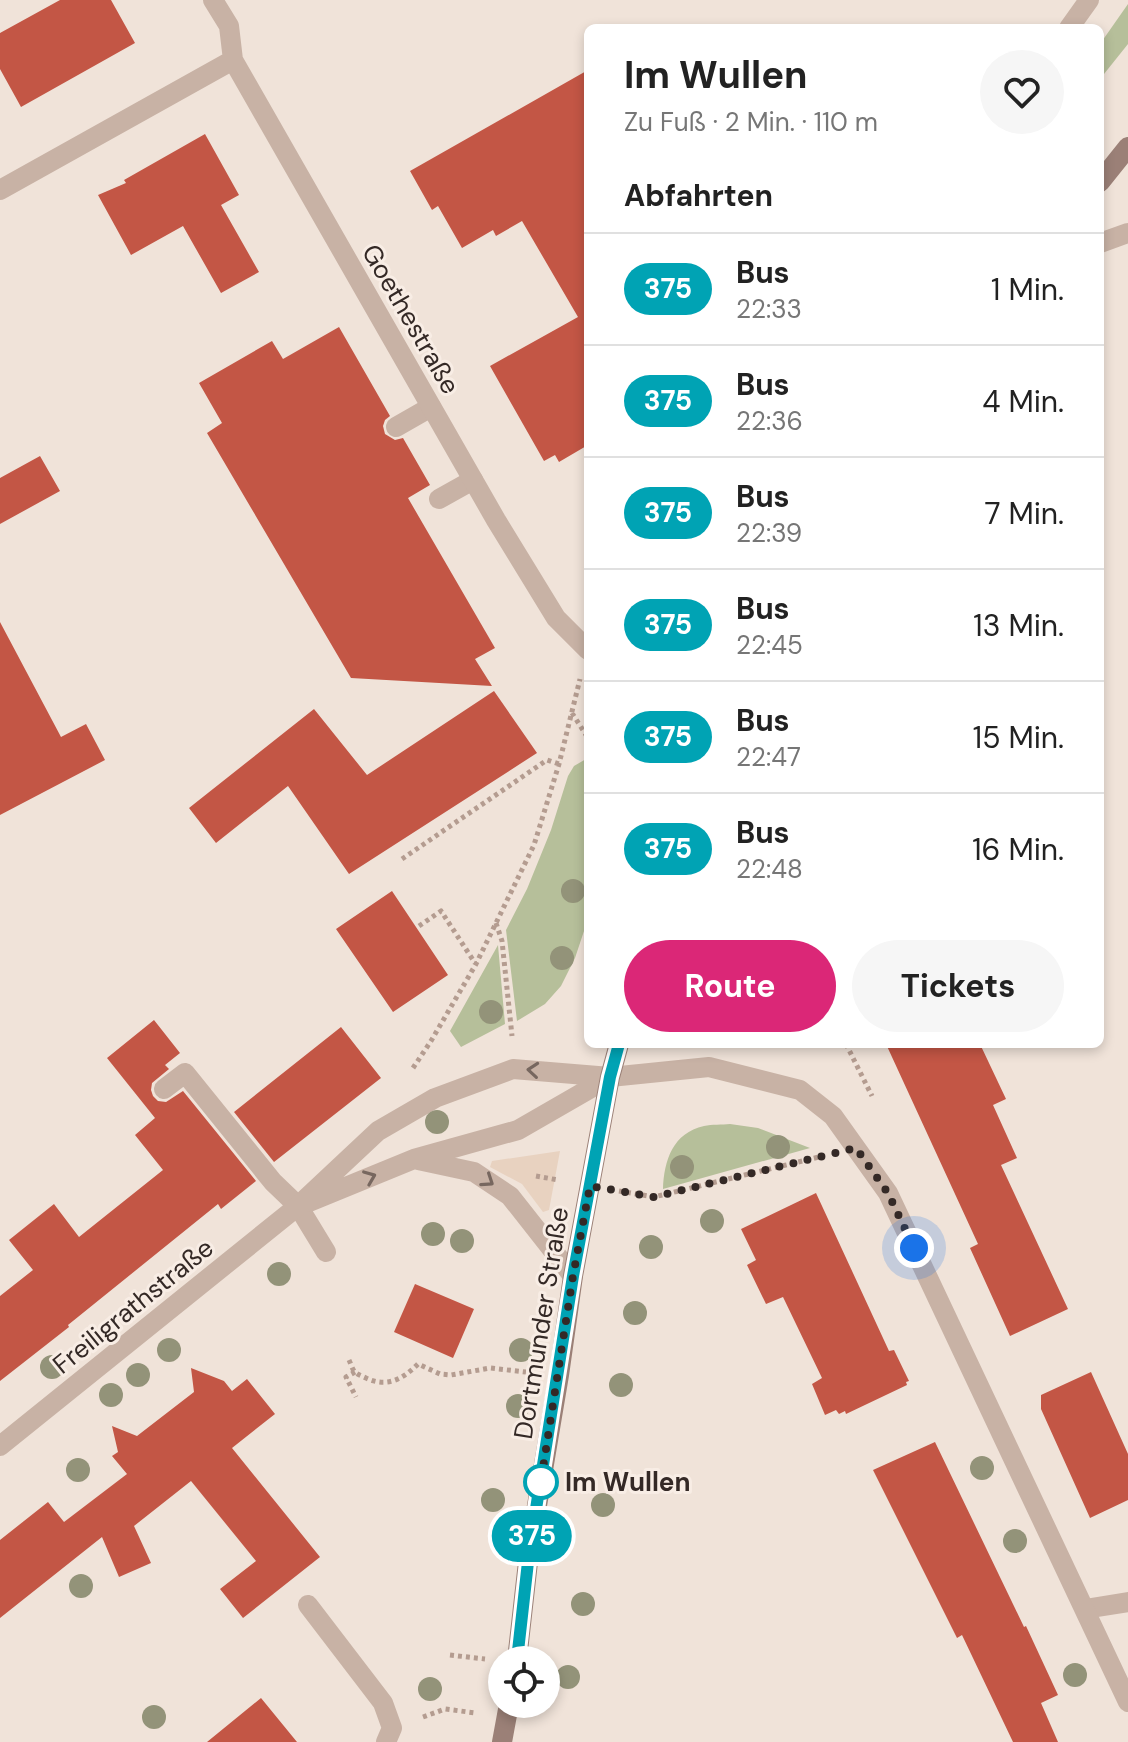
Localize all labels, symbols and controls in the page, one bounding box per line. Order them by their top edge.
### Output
text: Im Wullen [624,50,808,100]
button: heart [980,50,1064,134]
text: Zu Fuß · 2 Min. · 110 m [624,105,878,139]
text: Abfahrten [624,176,773,215]
street label: Goethestraße [354,238,468,400]
text: Bus [736,253,790,292]
text: 375 [644,270,692,307]
text: 1 Min. [991,270,1064,309]
text: 22:33 [736,292,802,326]
text: Bus [736,365,790,404]
text: 375 [644,382,692,419]
text: 4 Min. [982,382,1064,421]
text: 22:36 [736,404,803,438]
text: Bus [736,477,790,516]
text: 375 [644,494,692,531]
text: 7 Min. [984,494,1064,533]
text: 22:39 [736,516,802,550]
text: Bus [736,589,790,628]
text: 375 [644,606,692,643]
text: 13 Min. [973,606,1064,645]
text: 22:45 [736,628,803,662]
text: Bus [736,701,790,740]
text: 375 [644,718,692,755]
text: 15 Min. [973,718,1064,757]
text: 22:47 [736,740,801,774]
text: Bus [736,813,790,852]
text: 375 [644,830,692,867]
text: 16 Min. [972,830,1064,869]
text: 22:48 [736,852,803,886]
button: Route [624,940,836,1032]
button: Tickets [852,940,1064,1032]
one-way arrow [526,1062,539,1079]
one-way arrow [362,1170,376,1187]
one-way arrow [480,1171,494,1186]
street label: Dortmunder Straße [506,1205,576,1441]
your location [894,1228,934,1268]
street label: Freiligrathstraße [46,1231,220,1381]
marker: Im Wullen [524,1465,558,1499]
place label: Im Wullen [565,1465,691,1499]
line badge: 375 [486,1510,578,1562]
text: 375 [508,1517,556,1554]
map controls [488,1646,560,1718]
button: locate [488,1646,560,1718]

